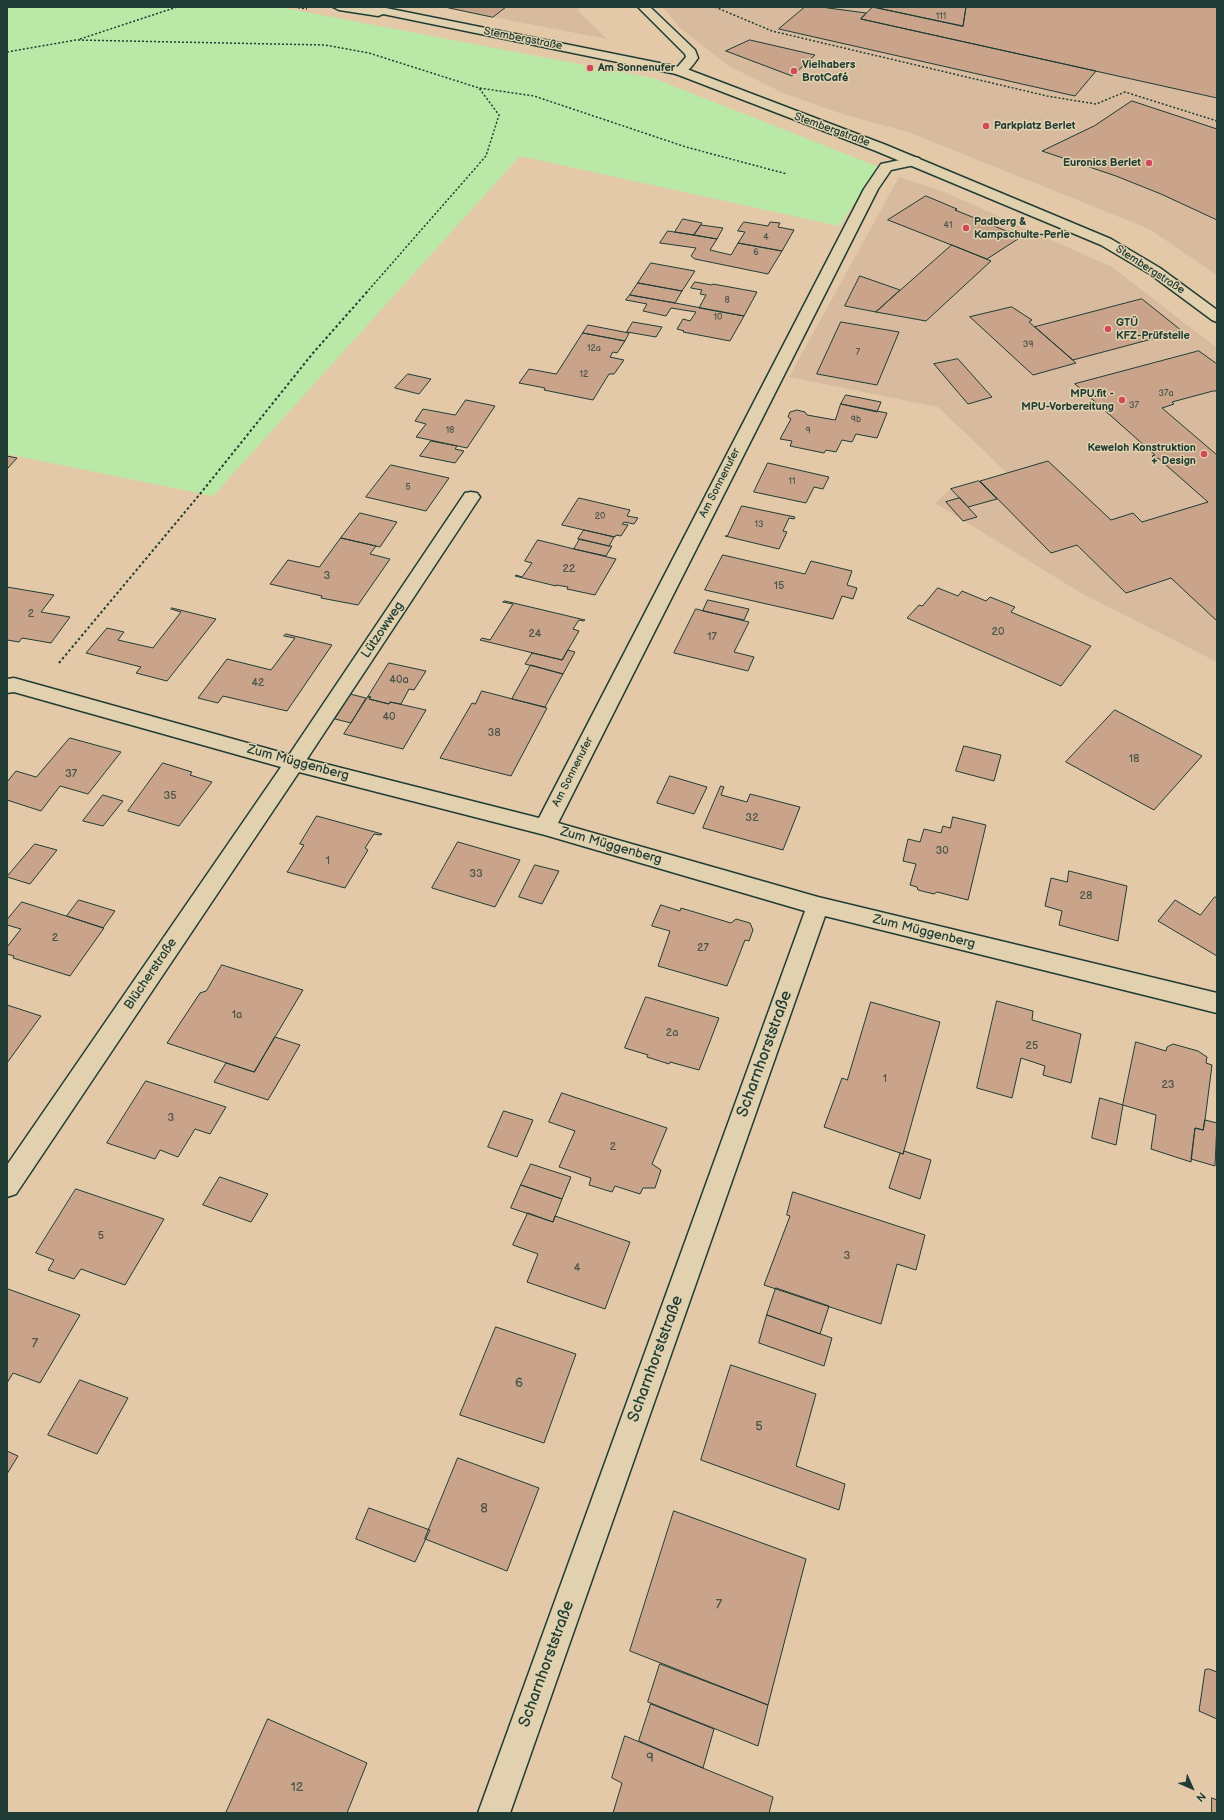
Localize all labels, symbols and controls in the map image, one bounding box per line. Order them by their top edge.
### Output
house number: 111 [936,12,946,22]
street label: Stembergstraße [483,25,563,53]
place label: Vielhabers BrotCafé [802,58,855,84]
place label: Am Sonnenufer [598,61,675,75]
marker: Am Sonnenufer [585,63,595,73]
marker: Vielhabers BrotCafé [789,66,799,76]
street label: Stembergstraße [792,110,872,150]
place label: Parkplatz Berlet [994,119,1076,133]
marker: Parkplatz Berlet [981,121,991,131]
place label: Euronics Berlet [1063,156,1141,170]
marker: Euronics Berlet [1144,158,1154,168]
place label: Padberg & Kampschulte-Perle [974,215,1070,241]
house number: 41 [944,221,952,231]
marker: Padberg & Kampschulte-Perle [961,223,971,233]
house number: 4 [763,233,769,243]
street label: Stembergstraße [1113,243,1187,297]
house number: 6 [753,248,759,258]
house number: 8 [724,296,730,306]
house number: 10 [714,313,722,323]
place label: GTÜ KFZ-Prüfstelle [1116,316,1190,342]
marker: GTÜ KFZ-Prüfstelle [1103,324,1113,334]
house number: 39 [1023,340,1033,350]
house number: 12a [587,344,601,354]
house number: 7 [856,348,860,358]
house number: 12 [580,370,588,380]
place label: MPU.fit - MPU-Vorbereitung [1021,387,1114,413]
house number: 37a [1158,389,1174,399]
marker: MPU.fit - MPU-Vorbereitung [1117,395,1127,405]
house number: 37 [1129,401,1139,411]
house number: 9b [851,415,861,425]
house number: 18 [446,426,454,436]
house number: 9 [805,426,811,436]
place label: Keweloh Konstruktion + Design [1087,441,1196,467]
street label: Am Sonnenufer [697,446,743,520]
marker: Keweloh Konstruktion + Design [1199,449,1209,459]
house number: 11 [789,477,795,487]
house number: 5 [405,483,411,493]
house number: 20 [595,512,605,522]
house number: 13 [754,520,764,530]
house number: 22 [563,562,575,576]
house number: 3 [324,569,330,583]
house number: 15 [774,579,784,593]
street label: Lützowweg [358,599,408,661]
house number: 2 [28,607,34,621]
house number: 20 [992,625,1004,639]
house number: 24 [528,627,542,641]
house number: 17 [707,630,717,644]
house number: 40a [389,673,409,687]
house number: 42 [251,676,265,690]
house number: 40 [382,710,396,724]
house number: 38 [487,726,501,740]
street label: Am Sonnenufer [550,735,596,809]
street label: Zum Müggenberg [245,742,351,784]
house number: 18 [1129,752,1139,766]
house number: 37 [65,767,77,781]
house number: 35 [163,789,177,803]
house number: 32 [745,811,759,825]
street label: Zum Müggenberg [558,824,664,868]
house number: 30 [935,844,949,858]
house number: 1 [326,854,330,868]
house number: 33 [469,867,483,881]
house number: 28 [1080,889,1092,903]
street label: Zum Müggenberg [871,912,977,952]
house number: 2 [52,931,58,945]
street label: Blücherstraße [121,935,181,1013]
house number: 27 [697,941,709,955]
street label: Scharnhorststraße [733,988,797,1120]
house number: 1a [232,1008,242,1022]
house number: 2a [666,1026,678,1040]
house number: 25 [1026,1039,1038,1053]
house number: 1 [883,1072,887,1086]
house number: 23 [1161,1078,1175,1092]
house number: 3 [168,1111,174,1125]
house number: 2 [610,1140,616,1154]
house number: 5 [98,1229,104,1243]
house number: 3 [844,1249,850,1263]
house number: 4 [574,1261,580,1275]
street label: Scharnhorststraße [624,1293,688,1425]
house number: 7 [32,1336,38,1352]
house number: 6 [515,1376,523,1392]
house number: 5 [755,1419,763,1435]
house number: 8 [480,1501,488,1517]
house number: 7 [716,1597,722,1613]
street label: Scharnhorststraße [515,1598,579,1730]
house number: 9 [646,1751,654,1767]
north arrow [1172,1768,1212,1808]
house number: 12 [291,1780,303,1796]
text: N [1193,1789,1208,1804]

